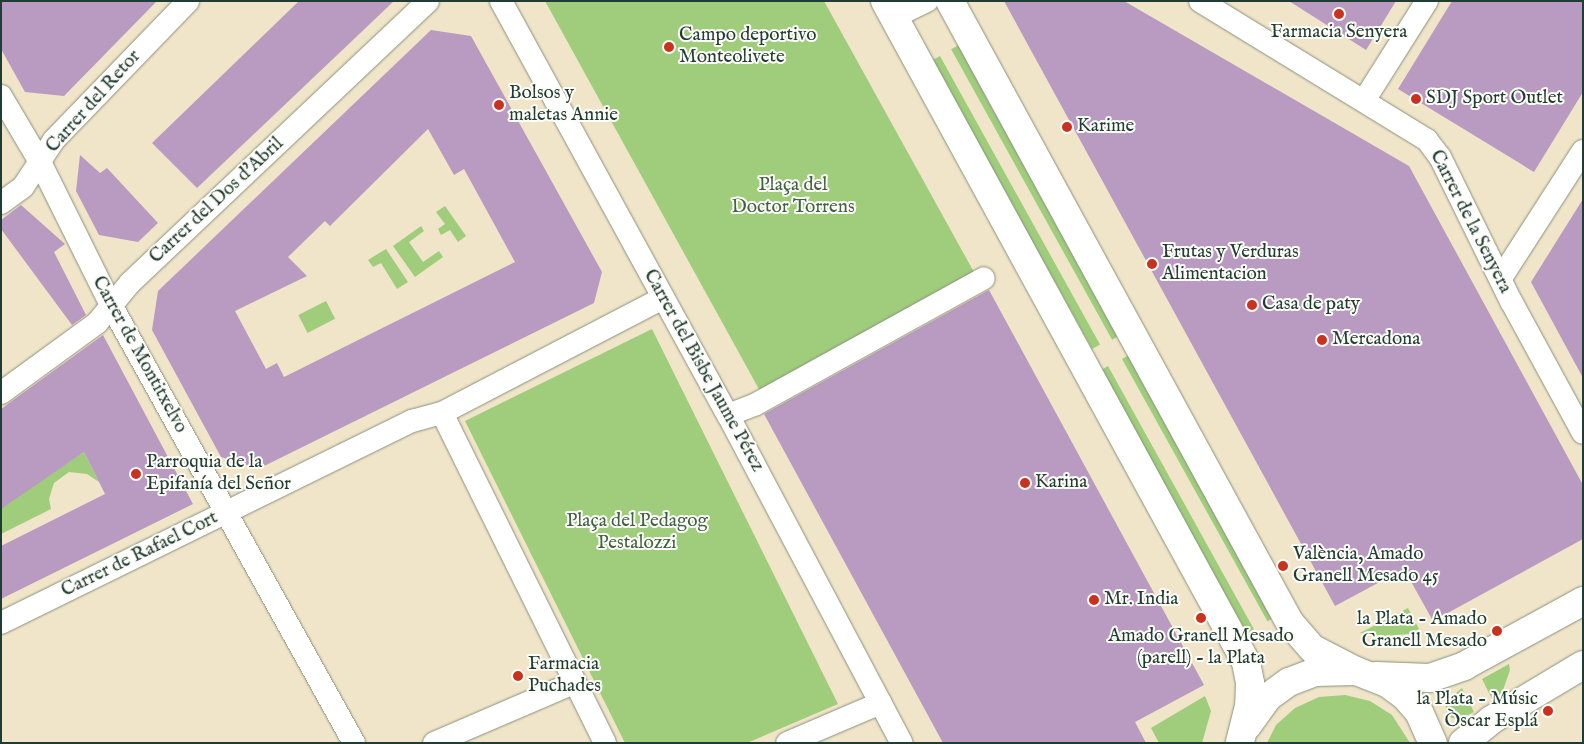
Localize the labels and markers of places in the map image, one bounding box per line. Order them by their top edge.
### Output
marker: Farmacia Senyera [1333,8,1345,20]
place label: Farmacia Senyera [1271,22,1407,44]
place label: Campo deportivo Monteolivete [679,25,816,69]
marker: Campo deportivo Monteolivete [663,41,675,53]
place label: Bolsos y maletas Annie [509,83,618,127]
place label: SDJ Sport Outlet [1426,88,1563,110]
marker: SDJ Sport Outlet [1410,93,1422,105]
marker: Bolsos y maletas Annie [493,99,505,111]
place label: Karime [1077,116,1134,138]
marker: Karime [1061,121,1073,133]
place label: Frutas y Verduras Alimentacion [1162,242,1299,286]
marker: Frutas y Verduras Alimentacion [1146,258,1158,270]
place label: Casa de paty [1262,294,1360,316]
marker: Casa de paty [1246,299,1258,311]
place label: Mercadona [1332,329,1420,351]
marker: Mercadona [1316,334,1328,346]
place label: Parroquia de la Epifanía del Señor [146,452,291,496]
marker: Parroquia de la Epifanía del Señor [130,468,142,480]
place label: Karina [1035,472,1087,494]
marker: Karina [1019,477,1031,489]
place label: València, Amado Granell Mesado 45 [1293,544,1439,588]
marker: València, Amado Granell Mesado 45 [1277,560,1289,572]
place label: Mr. India [1104,589,1179,611]
marker: Mr. India [1088,594,1100,606]
place label: la Plata - Amado Granell Mesado [1357,609,1487,653]
marker: Amado Granell Mesado (parell) - la Plata [1195,612,1207,624]
marker: la Plata - Amado Granell Mesado [1491,625,1503,637]
place label: Amado Granell Mesado (parell) - la Plata [1108,626,1294,670]
place label: Farmacia Puchades [528,654,601,698]
marker: Farmacia Puchades [512,670,524,682]
place label: la Plata - Músic Òscar Esplá [1417,689,1538,733]
marker: la Plata - Músic Òscar Esplá [1542,705,1554,717]

